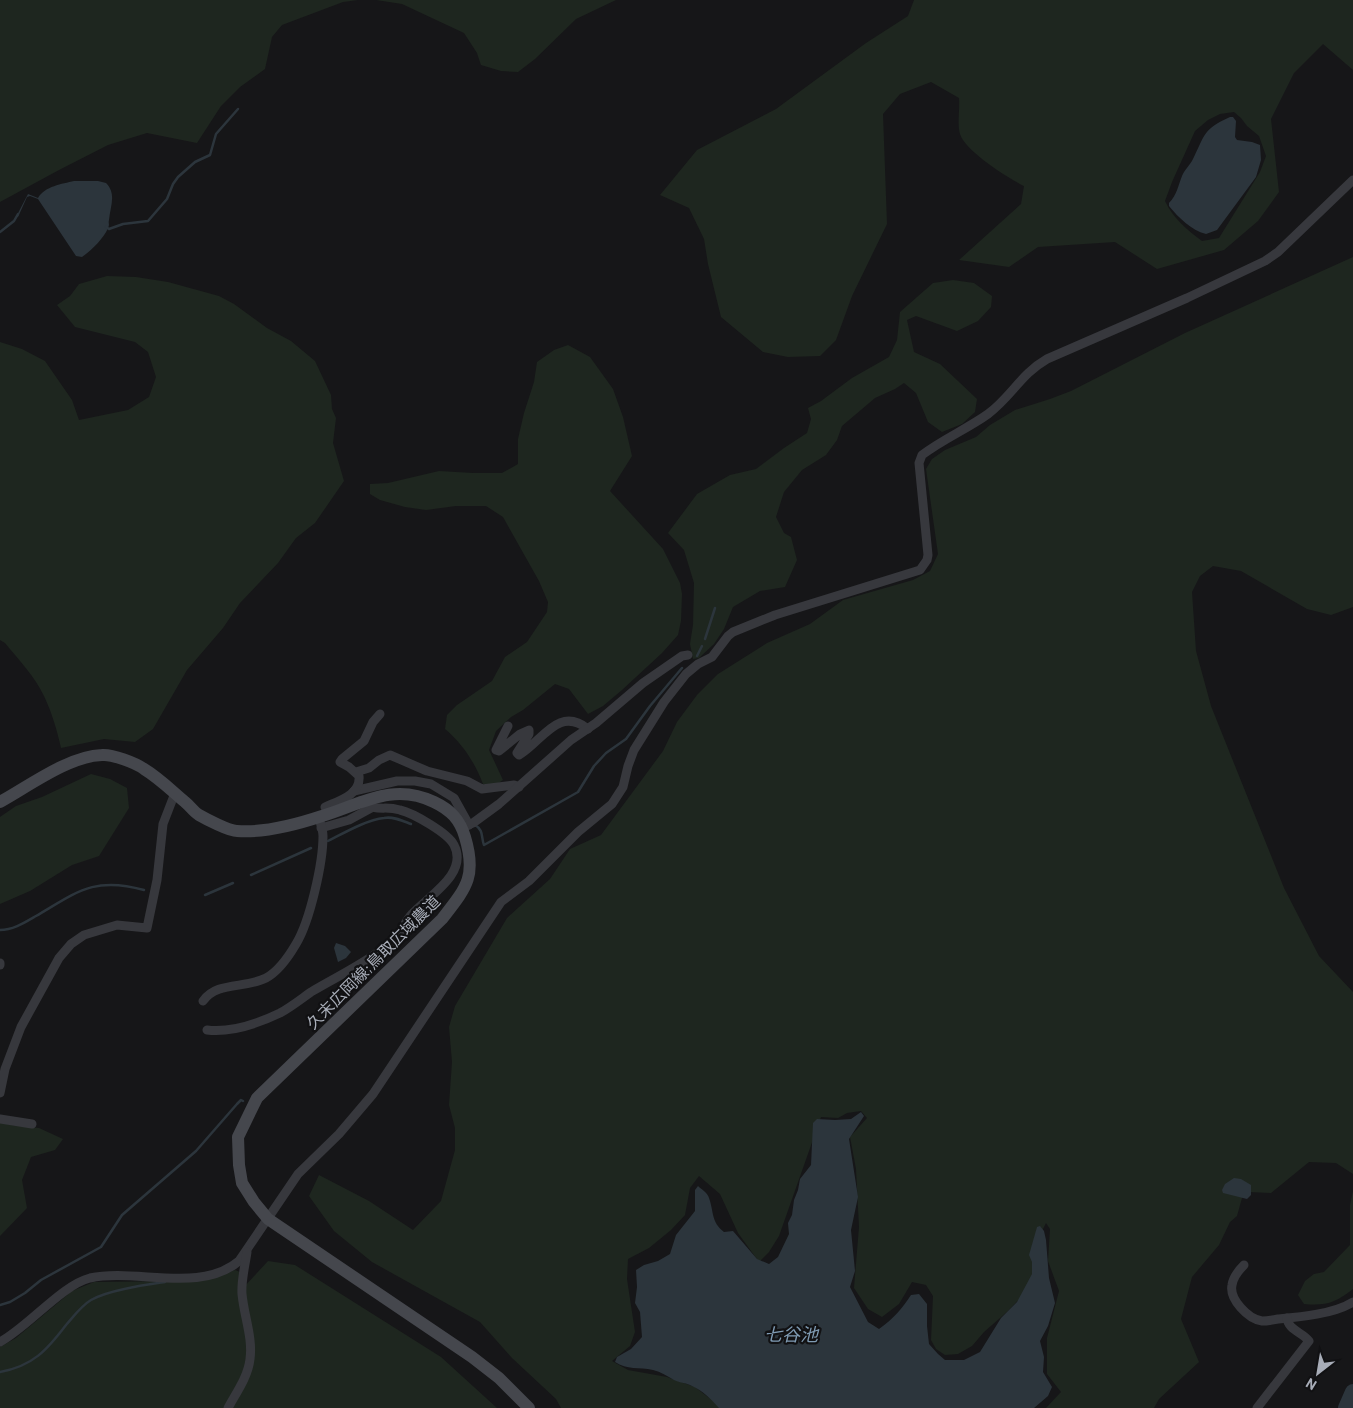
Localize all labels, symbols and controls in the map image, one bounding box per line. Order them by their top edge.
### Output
street label: 久末広岡線;鳥取広域農道 [302,891,443,1032]
water label: 七谷池 [764,1323,820,1345]
north arrow [1293,1348,1343,1398]
text: N [1303,1375,1319,1394]

